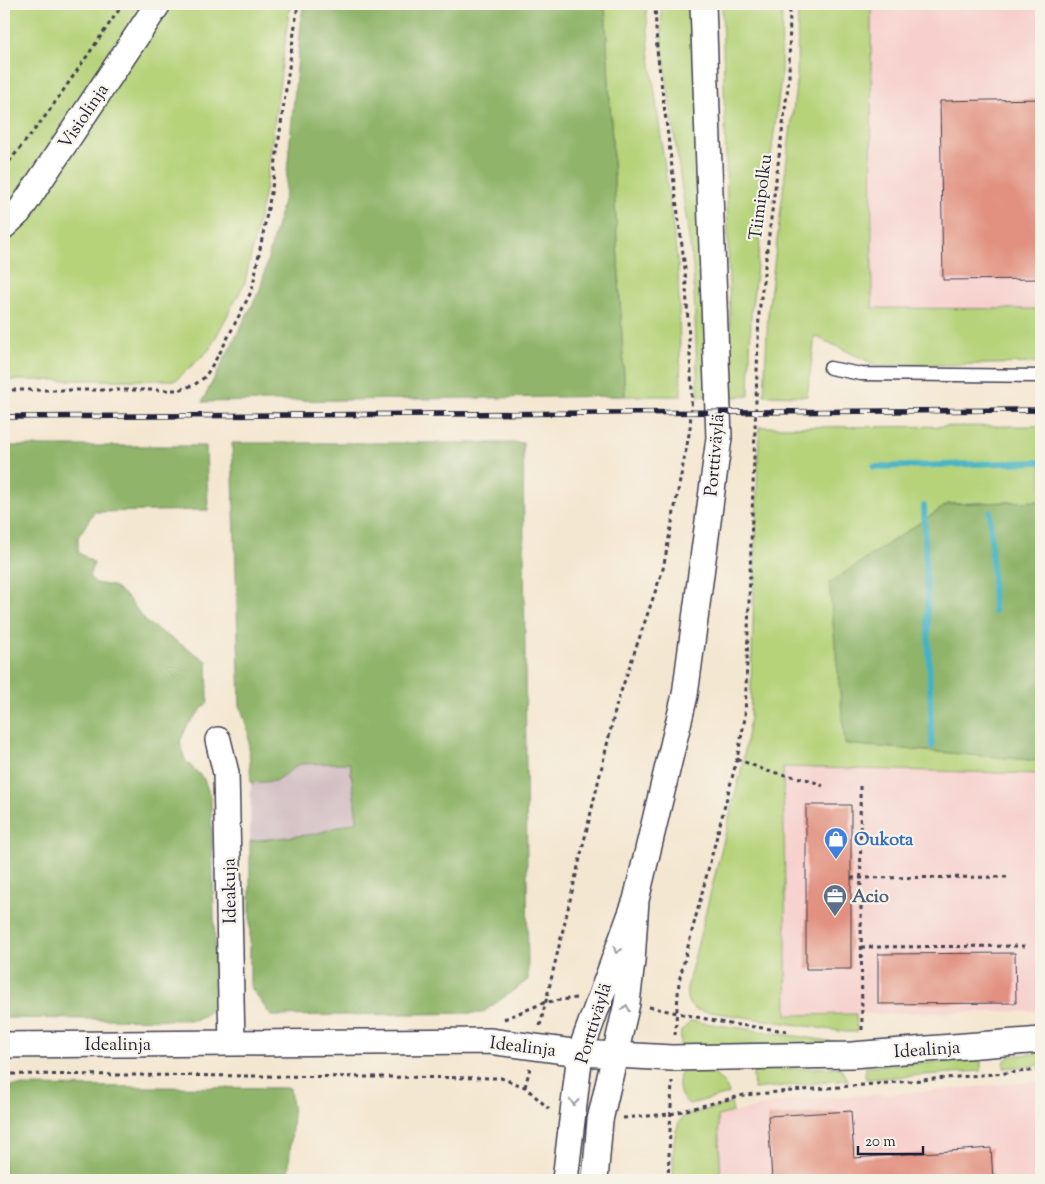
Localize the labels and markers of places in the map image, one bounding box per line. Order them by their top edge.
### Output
shop icon: Oukota [823,826,849,860]
place label: Oukota [854,828,914,854]
office icon: Acio [822,883,848,917]
place label: Acio [852,885,889,911]

